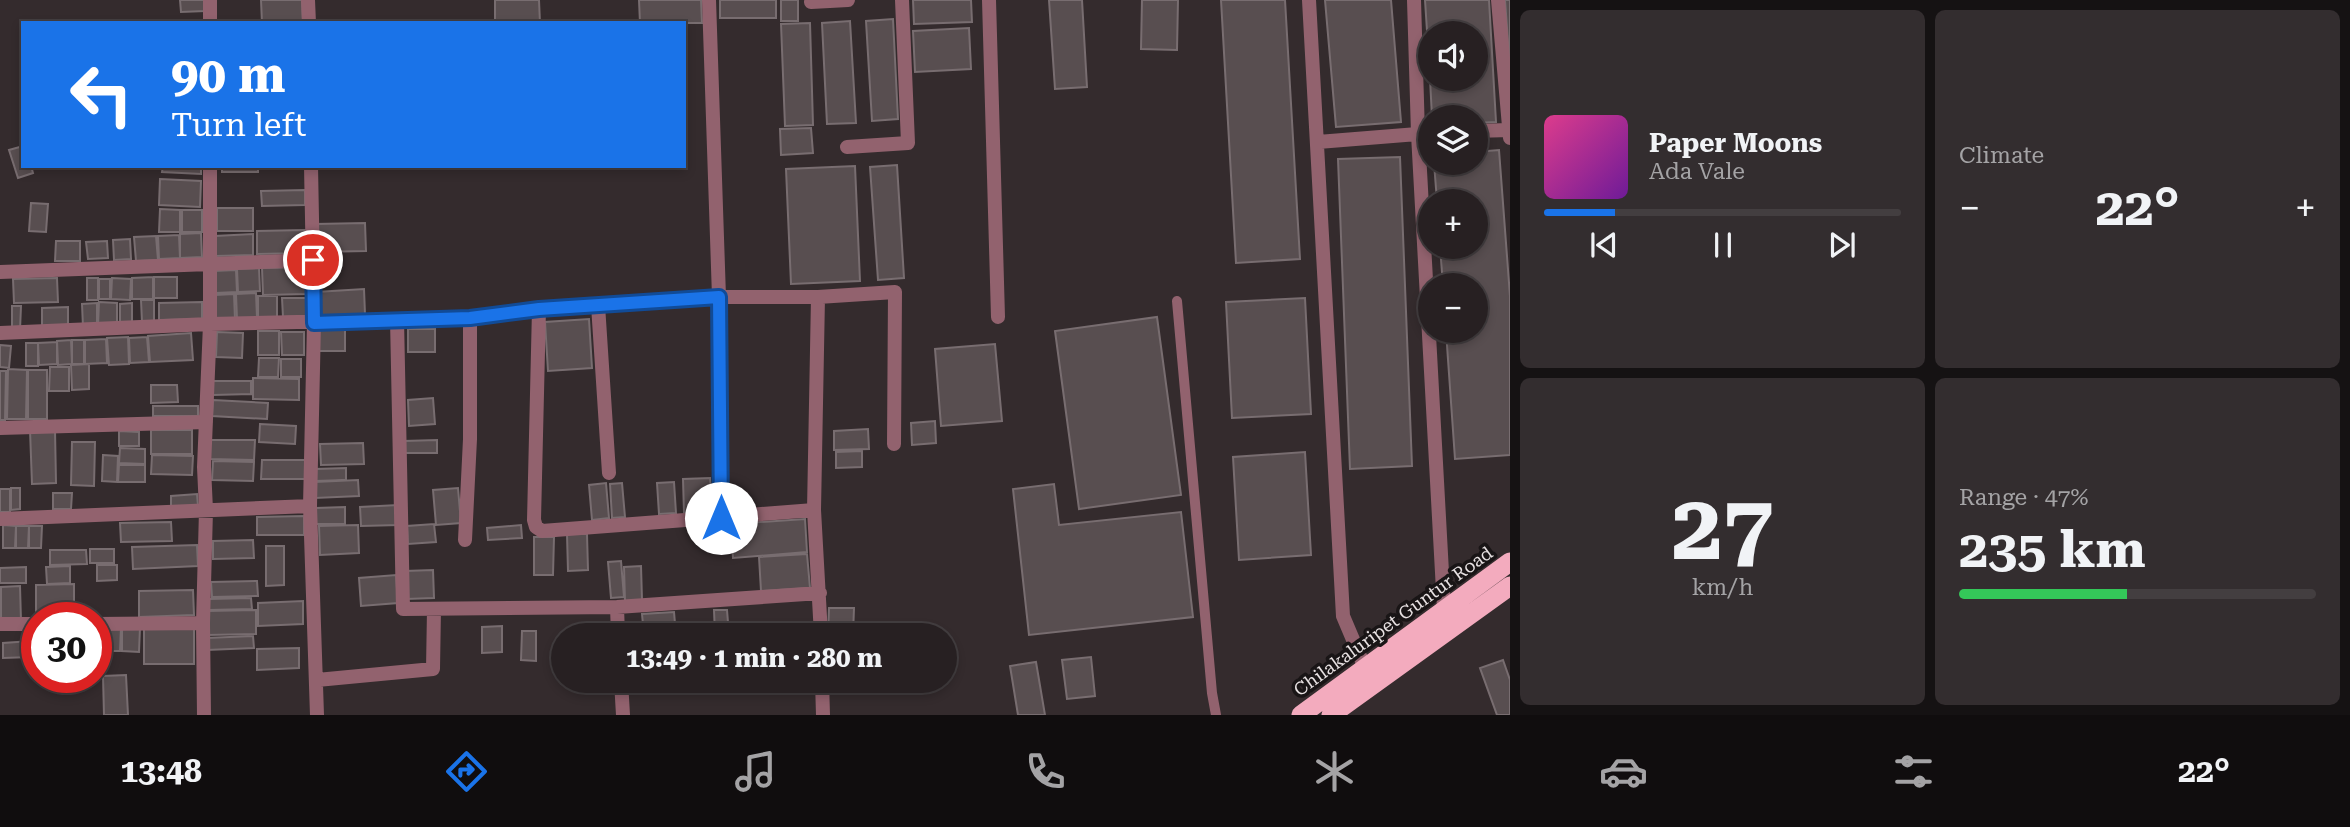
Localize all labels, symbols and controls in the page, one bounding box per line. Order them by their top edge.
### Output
map controls [1418,21,1488,343]
button: sound [1418,21,1488,91]
text: 90 m [171,47,286,104]
icon: left [56,49,147,140]
button: layers [1418,105,1488,175]
text: Turn left [171,106,306,144]
text: Paper Moons [1649,128,1822,158]
text: Climate [1959,142,2044,169]
text: Ada Vale [1649,158,1745,185]
text: 22° [2095,177,2180,238]
text: − [1959,186,1980,230]
text: + [2295,186,2316,230]
button: + [1418,189,1488,259]
icon: previous [1585,226,1623,264]
icon: pause [1704,226,1742,264]
icon: next [1823,226,1861,264]
pin [283,230,343,290]
icon: arrive [294,241,332,279]
button: − [1418,273,1488,343]
text: 27 [1672,475,1773,581]
position arrow [684,481,758,555]
text: Range · 47% [1959,484,2088,511]
text: 235 km [1959,519,2146,580]
street label: Chilakaluripet Guntur Road [1290,542,1497,700]
text: km/h [1692,574,1753,601]
speed limit sign: 30 [21,602,112,693]
text: 13:49 · 1 min · 280 m [626,643,882,673]
icon: directions [442,747,491,796]
icon: music [731,747,780,796]
icon: phone [1021,747,1070,796]
icon: climate [1310,747,1359,796]
icon: car [1599,747,1648,796]
icon: filters [1889,747,1938,796]
text: 13:48 [120,752,202,790]
text: 22° [2178,752,2230,790]

